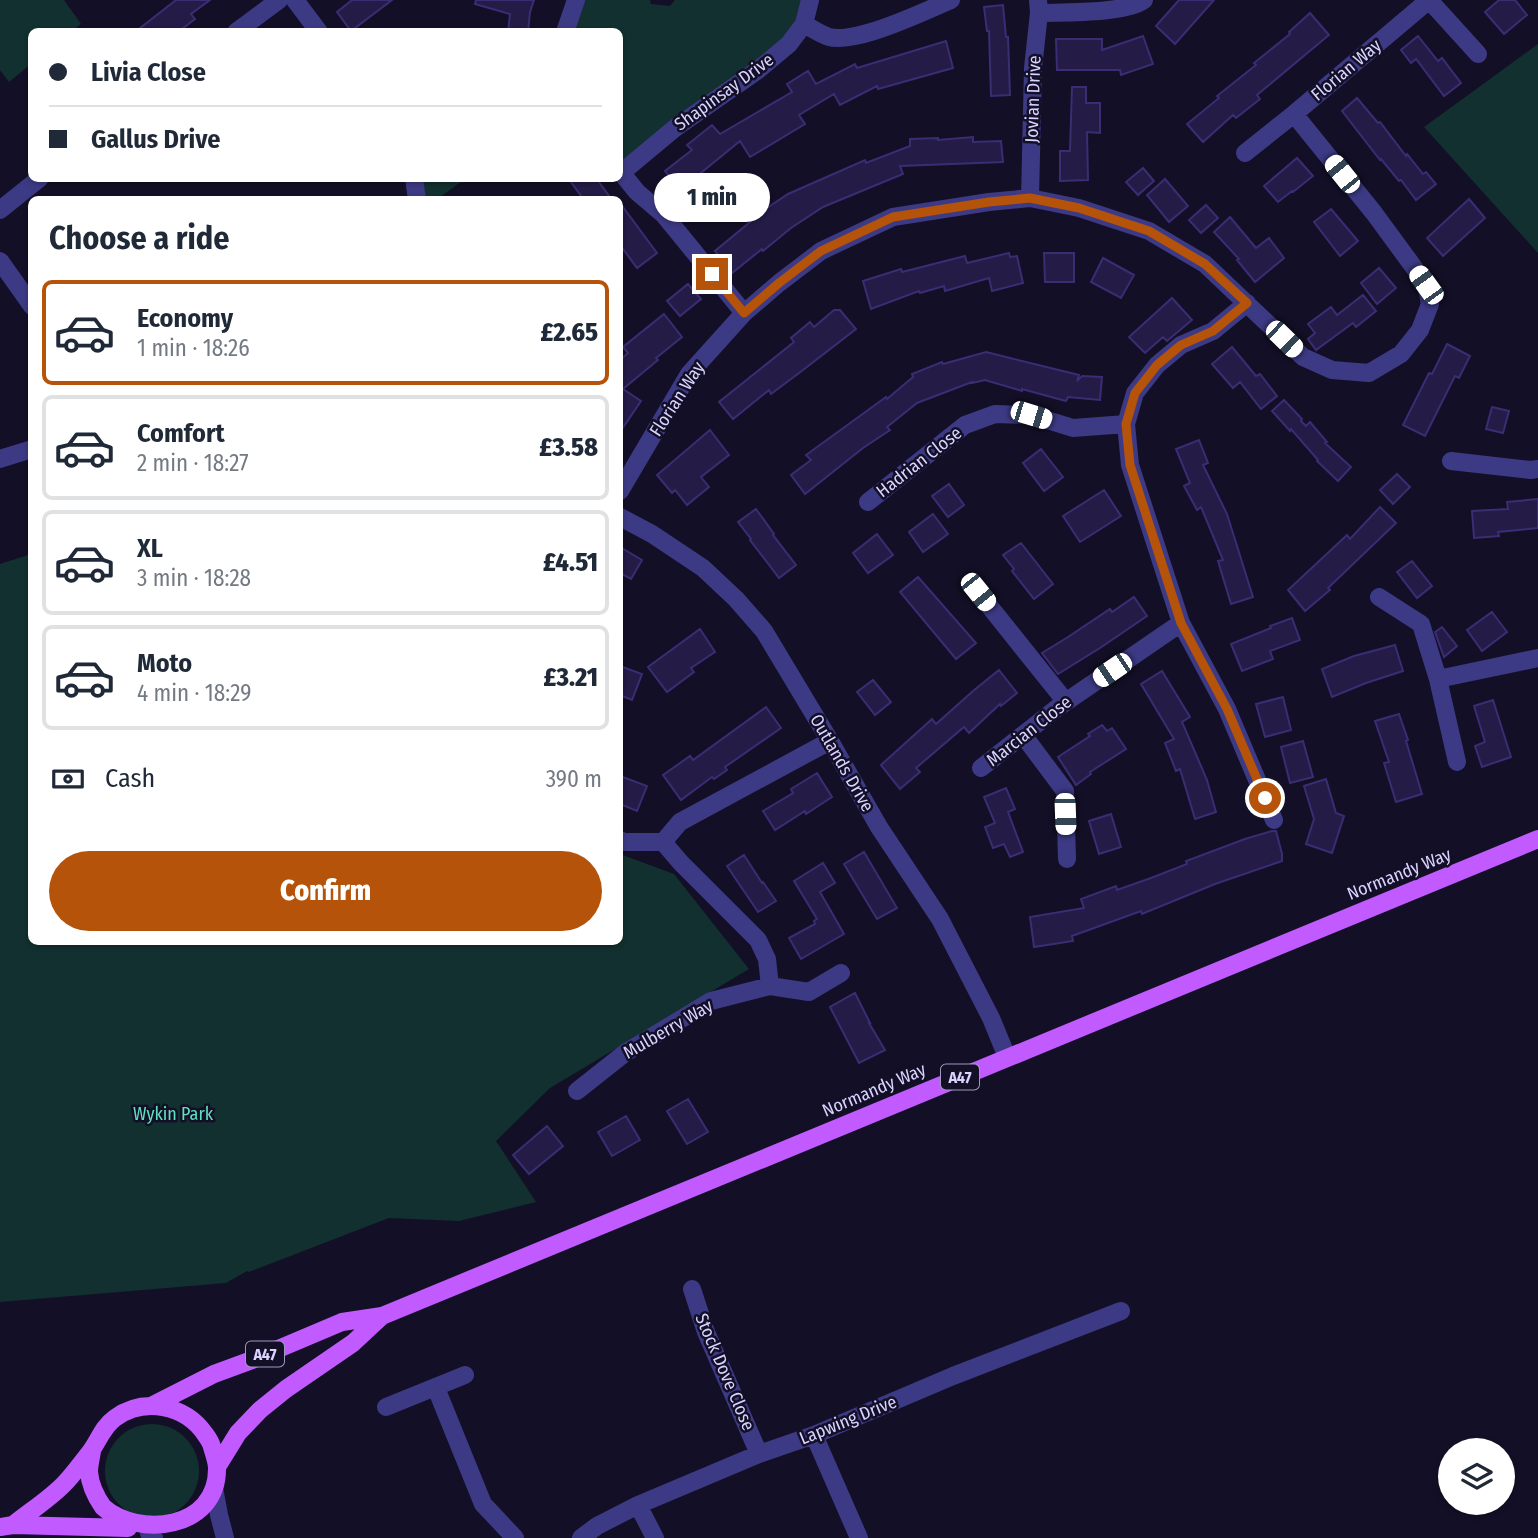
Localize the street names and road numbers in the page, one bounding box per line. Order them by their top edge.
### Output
street label: Florian Way [1306,34,1386,106]
street label: Shapinsay Drive [670,49,778,135]
street label: Jovian Drive [1020,55,1046,143]
street label: Florian Way [645,357,709,441]
street label: Hadrian Close [872,422,966,502]
street label: Marcian Close [982,691,1076,771]
street label: Outlands Drive [805,710,879,816]
street label: Normandy Way [1344,843,1454,905]
street label: Mulberry Way [619,995,717,1063]
street label: Normandy Way [819,1058,929,1122]
road number: A47 [941,1064,979,1090]
street label: Stock Dove Close [690,1310,760,1434]
road number: A47 [246,1342,284,1366]
street label: Lapwing Drive [796,1390,900,1449]

